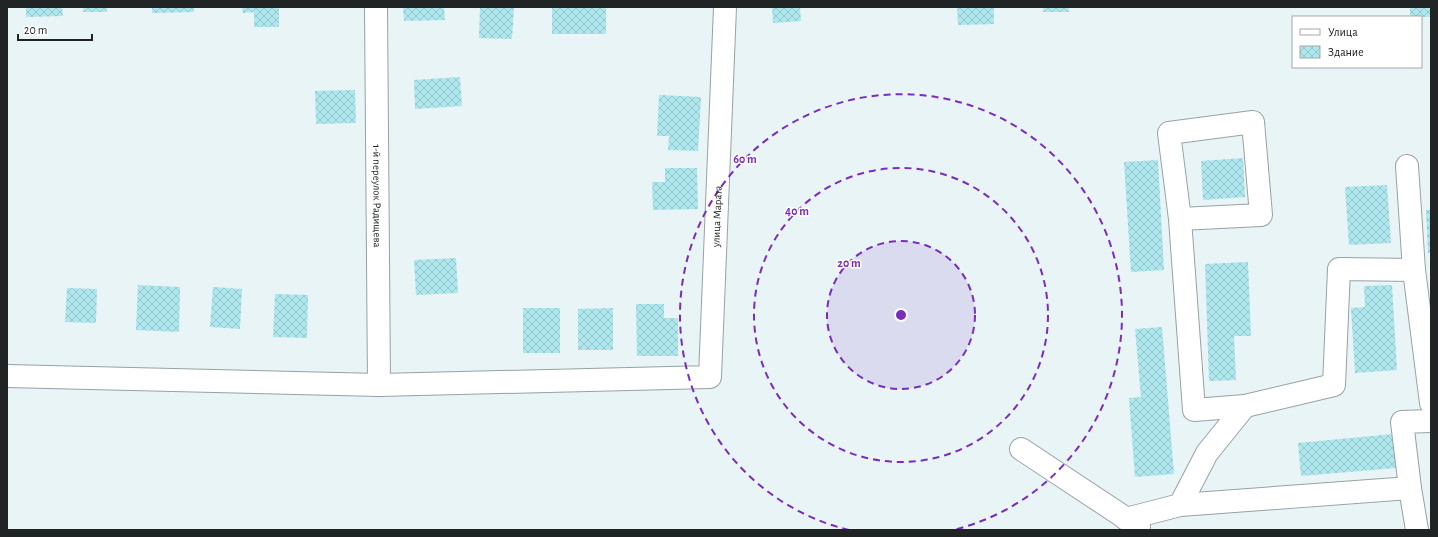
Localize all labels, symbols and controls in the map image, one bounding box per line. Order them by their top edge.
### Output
scale bar [18,16,92,42]
legend [1292,16,1422,68]
text: 20 m [24,24,47,36]
text: Улица [1328,26,1358,38]
text: Здание [1328,46,1364,58]
street label: 1-й переулок Радищева [371,144,383,248]
text: 60 m [733,153,757,165]
street label: улица Марата [710,185,724,248]
text: 40 m [785,205,809,217]
text: 20 m [837,257,861,269]
centre of rings [894,308,908,322]

